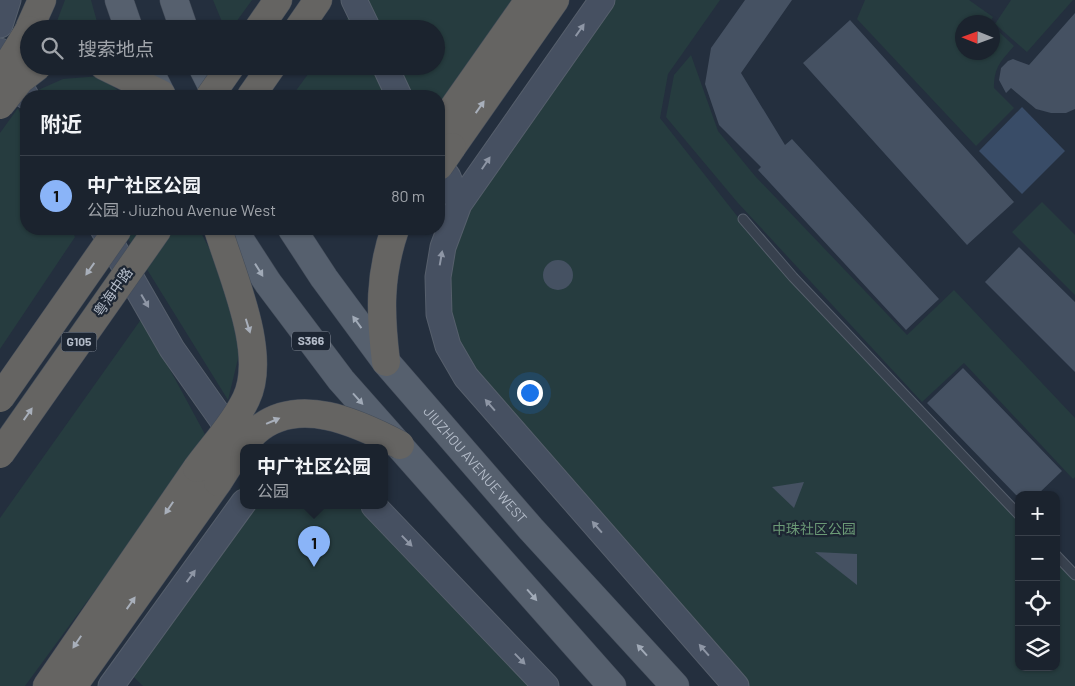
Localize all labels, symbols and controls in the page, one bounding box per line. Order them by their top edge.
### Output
north arrow [955,15,1000,60]
search box [20,20,445,75]
one-way arrow [575,24,585,37]
icon: search [38,34,66,62]
text: 搜索地点 [78,37,154,60]
one-way arrow [475,100,485,114]
text: 附近 [40,111,82,136]
one-way arrow [482,157,491,170]
text: 中广社区公园 [87,173,201,196]
text: 1 [53,186,59,205]
text: 80 m [391,186,425,205]
text: 公园 · Jiuzhou Avenue West [87,200,276,219]
one-way arrow [438,250,446,266]
one-way arrow [85,262,95,276]
street label: 粤海中路 [90,264,136,320]
one-way arrow [255,264,264,277]
one-way arrow [140,295,149,308]
one-way arrow [352,315,362,329]
one-way arrow [244,318,252,333]
road number: G105 [62,332,96,352]
road number: S366 [292,332,330,351]
your location [517,380,543,406]
one-way arrow [352,392,364,404]
one-way arrow [485,399,496,411]
street label: JIUZHOU AVENUE WEST [420,403,531,526]
one-way arrow [23,408,33,421]
one-way arrow [266,416,280,424]
popup [240,444,388,509]
text: 中广社区公园 [257,454,371,477]
text: 公园 [257,481,289,500]
map controls [1015,491,1060,671]
button: + [1015,491,1060,536]
one-way arrow [164,501,174,515]
park label: 中珠社区公园 [772,520,856,537]
one-way arrow [591,522,603,534]
pin: 1 [298,526,330,567]
one-way arrow [401,535,413,547]
button: − [1015,536,1060,581]
one-way arrow [186,569,196,583]
button: locate [1015,581,1060,626]
one-way arrow [526,588,538,600]
one-way arrow [126,597,136,610]
button: layers [1015,626,1060,671]
one-way arrow [72,636,82,649]
one-way arrow [636,644,648,656]
one-way arrow [698,644,710,656]
one-way arrow [513,652,525,664]

